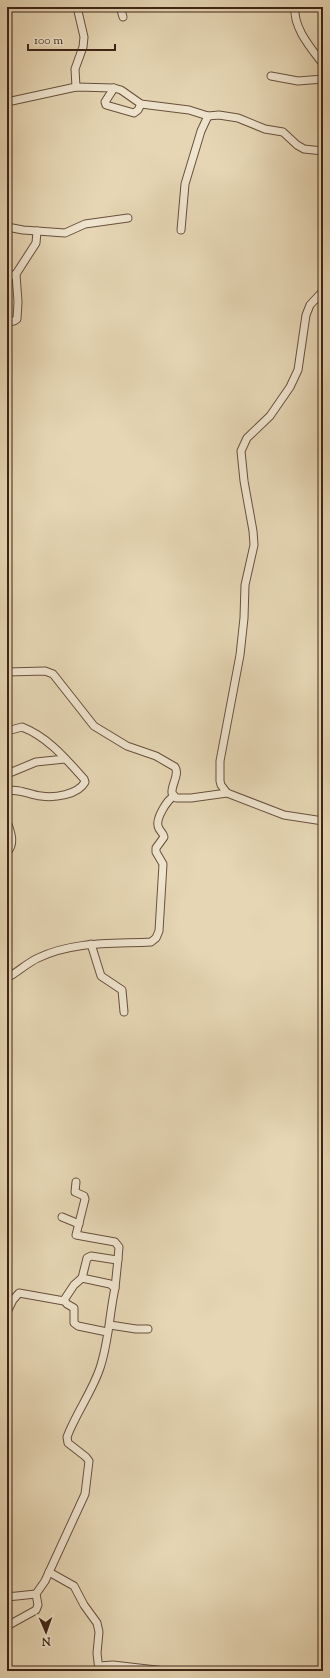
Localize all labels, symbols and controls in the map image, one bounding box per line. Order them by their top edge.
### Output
scale bar [28,26,115,52]
text: 100 m [34,32,63,50]
north arrow [26,1612,66,1652]
text: N [41,1633,52,1649]

